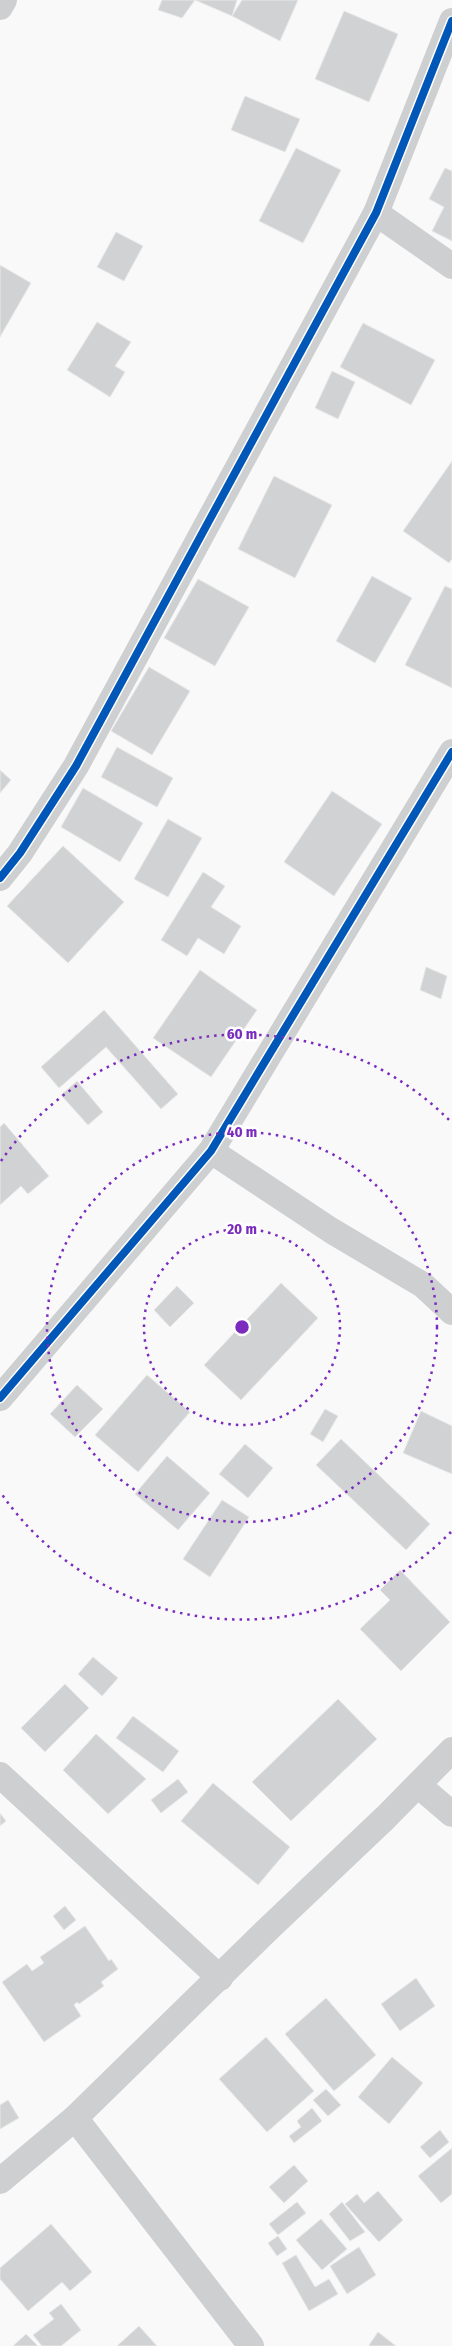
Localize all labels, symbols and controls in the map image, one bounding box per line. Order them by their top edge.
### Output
text: 60 m [227,1025,257,1043]
text: 40 m [227,1123,257,1141]
text: 20 m [226,1220,257,1238]
centre of rings [233,1318,251,1336]

